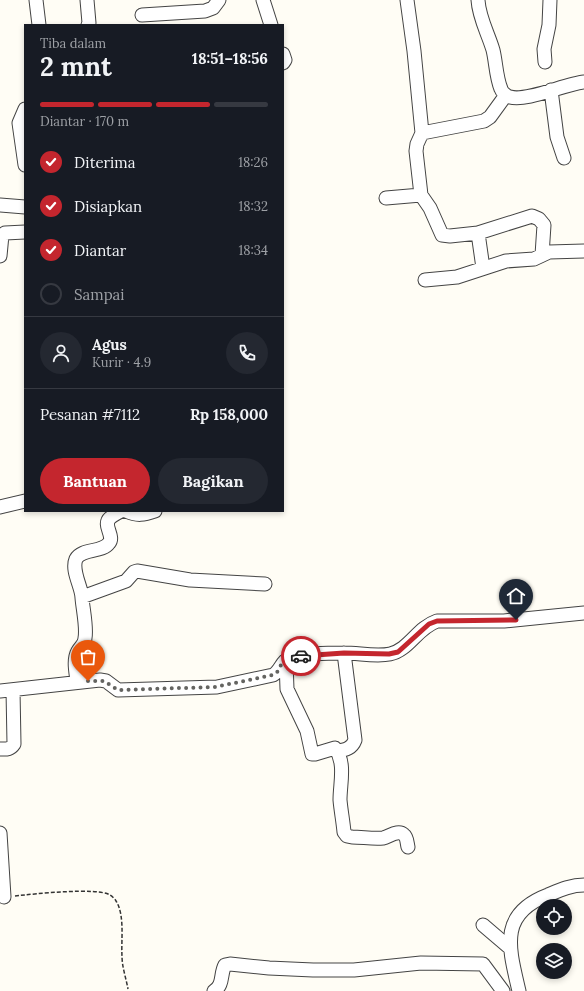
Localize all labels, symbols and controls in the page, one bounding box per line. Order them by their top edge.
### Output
text: Tiba dalam [40,35,106,52]
text: 18:51–18:56 [192,49,268,68]
text: 2 mnt [40,50,112,83]
text: Diantar · 170 m [40,113,129,130]
icon: check [40,151,62,173]
text: Diterima [74,153,135,172]
text: 18:26 [238,154,268,171]
icon: check [40,195,62,217]
text: Disiapkan [74,197,142,216]
text: 18:32 [238,198,268,215]
icon: check [40,239,62,261]
text: Diantar [74,241,126,260]
text: 18:34 [238,242,268,259]
text: Sampai [74,285,125,304]
button: person [40,332,82,374]
button: phone [226,332,268,374]
text: Agus [92,335,127,354]
text: Kurir · 4.9 [92,354,151,371]
text: Pesanan #7112 [40,405,140,424]
text: Rp 158,000 [190,405,268,424]
button: Bantuan [40,458,150,504]
button: Bagikan [158,458,268,504]
pin [499,579,533,620]
icon: home [505,585,527,607]
courier [281,636,321,676]
pin [71,640,105,681]
icon: car [290,645,312,667]
icon: bag [77,646,99,668]
map controls [536,899,572,979]
button: locate [536,899,572,935]
button: layers [536,943,572,979]

